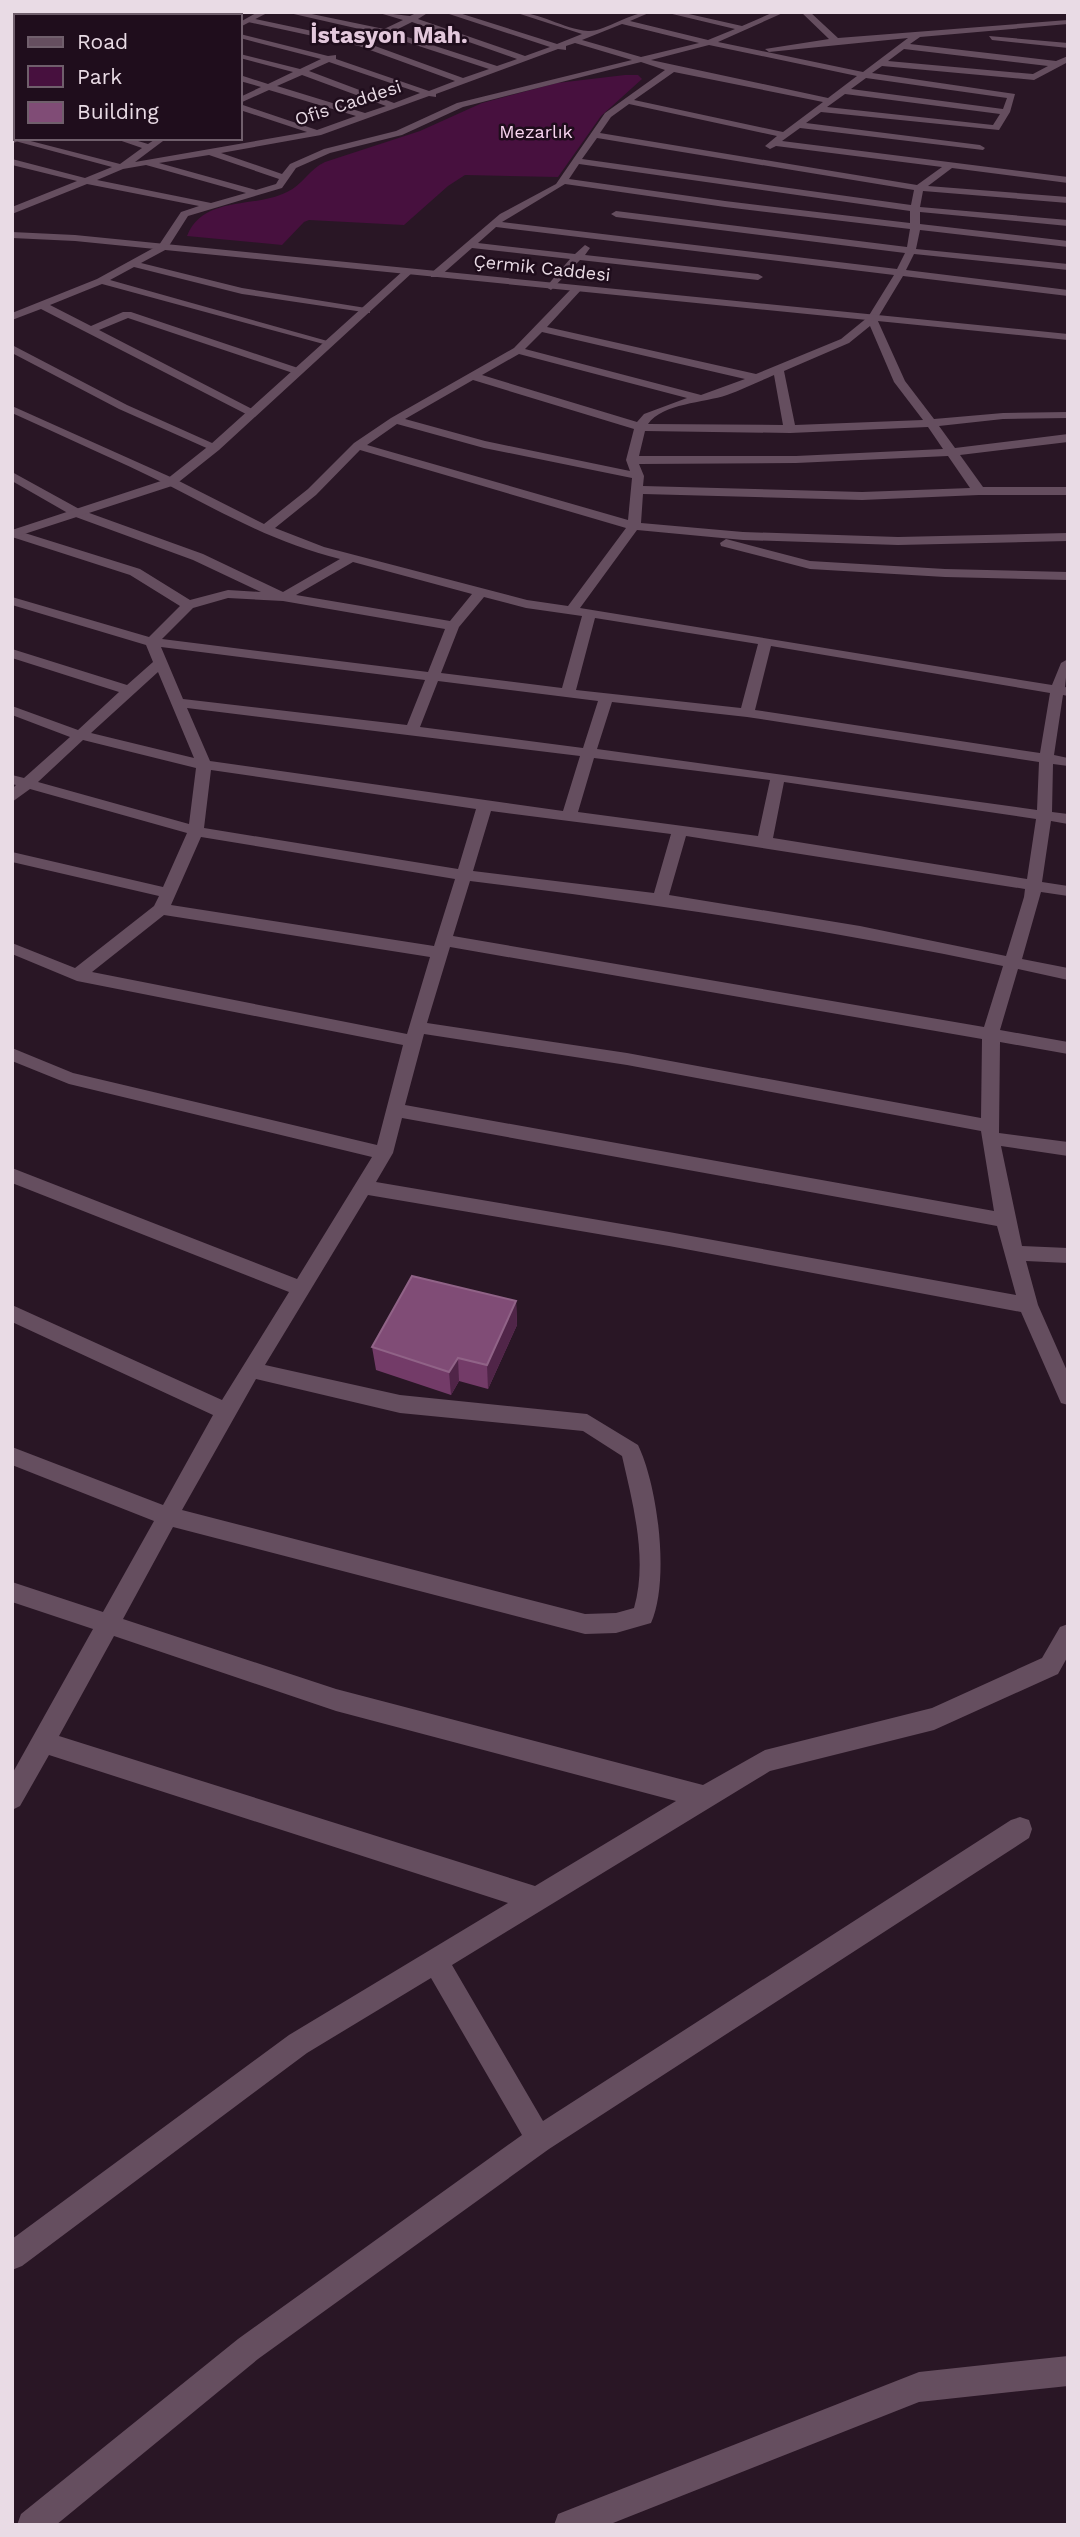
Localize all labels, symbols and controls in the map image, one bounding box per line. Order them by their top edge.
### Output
legend [14,14,242,140]
district label: İstasyon Mah. [310,22,468,49]
text: Road [77,29,128,54]
text: Park [77,64,122,89]
street label: Ofis Caddesi [292,75,404,130]
text: Building [77,99,159,124]
park label: Mezarlık [499,121,573,142]
street label: Çermik Caddesi [472,250,612,285]

